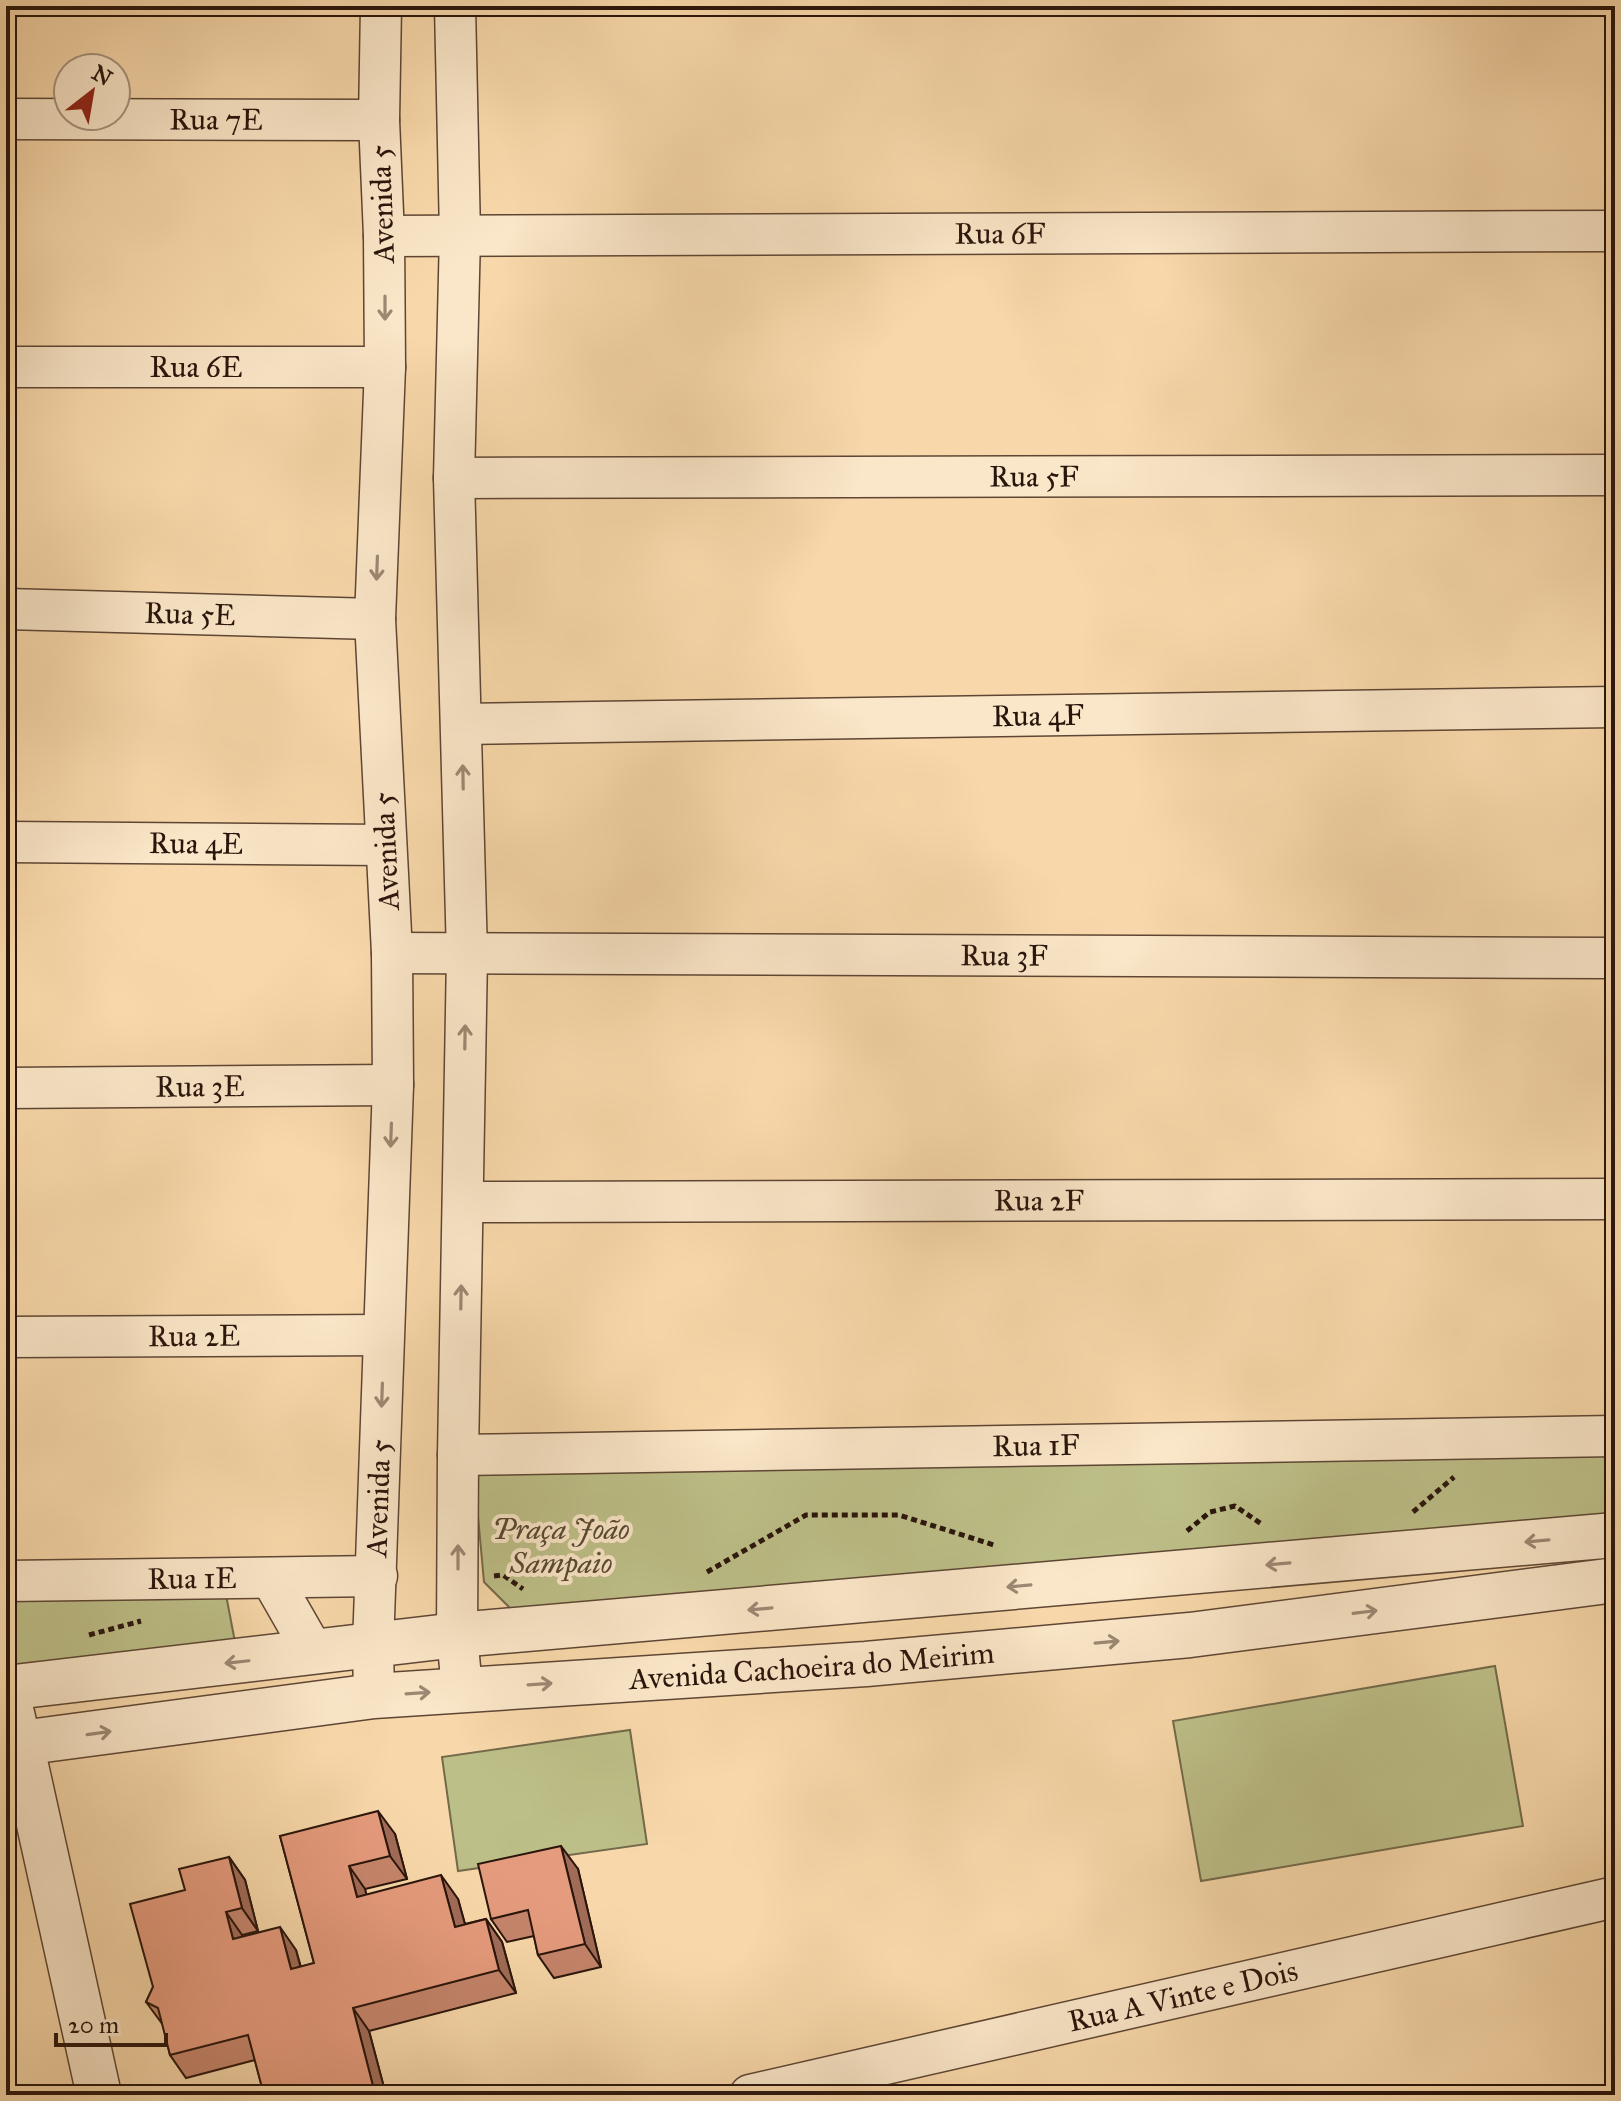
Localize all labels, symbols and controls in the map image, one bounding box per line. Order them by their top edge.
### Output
north arrow [52,52,132,132]
text: N [87,59,117,92]
street label: Rua 7E [169,101,263,138]
street label: Avenida 5 [362,144,402,266]
street label: Rua 6F [954,215,1046,252]
one-way arrow [377,294,393,321]
street label: Rua 6E [150,349,242,385]
street label: Rua 5F [989,458,1079,495]
one-way arrow [369,554,384,581]
street label: Rua 5E [144,595,236,633]
street label: Rua 4F [992,697,1085,734]
one-way arrow [456,764,471,791]
street label: Avenida 5 [365,791,407,913]
street label: Rua 4E [149,825,243,862]
street label: Rua 3F [960,937,1048,974]
one-way arrow [458,1024,473,1051]
street label: Rua 3E [155,1068,245,1105]
one-way arrow [384,1121,399,1148]
street label: Rua 2F [994,1182,1085,1219]
one-way arrow [453,1284,469,1311]
street label: Rua 2E [148,1318,240,1354]
one-way arrow [374,1381,389,1408]
street label: Rua 1F [992,1427,1080,1464]
street label: Avenida 5 [358,1438,398,1560]
park label: Praça João Sampaio [492,1511,630,1582]
one-way arrow [1524,1534,1551,1549]
one-way arrow [450,1544,466,1571]
one-way arrow [1265,1557,1292,1572]
street label: Rua 1E [147,1560,237,1597]
one-way arrow [1006,1579,1033,1594]
one-way arrow [747,1602,774,1617]
one-way arrow [1351,1605,1378,1620]
one-way arrow [1093,1634,1120,1649]
street label: Avenida Cachoeira do Meirim [626,1635,996,1697]
one-way arrow [224,1654,251,1669]
one-way arrow [526,1676,553,1691]
one-way arrow [404,1685,431,1700]
one-way arrow [85,1725,111,1740]
street label: Rua A Vinte e Dois [1064,1952,1301,2040]
scale bar [56,1997,166,2047]
text: 20 m [68,2010,119,2040]

